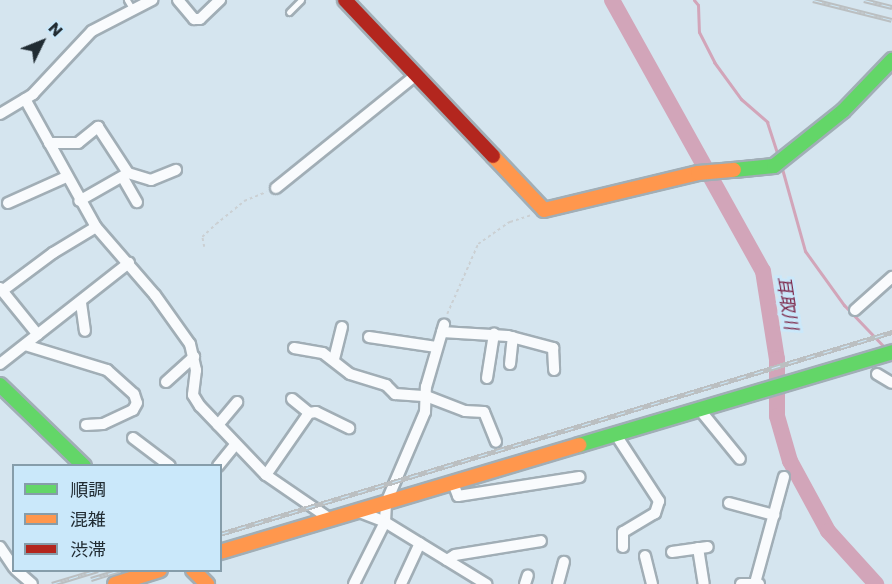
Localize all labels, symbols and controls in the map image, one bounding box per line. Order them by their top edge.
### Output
north arrow [12,12,72,72]
text: N [43,17,68,42]
water label: 耳取川 [772,275,802,331]
legend [12,464,222,572]
text: 順調 [70,477,106,502]
text: 混雑 [70,507,106,532]
text: 渋滞 [70,537,106,562]

